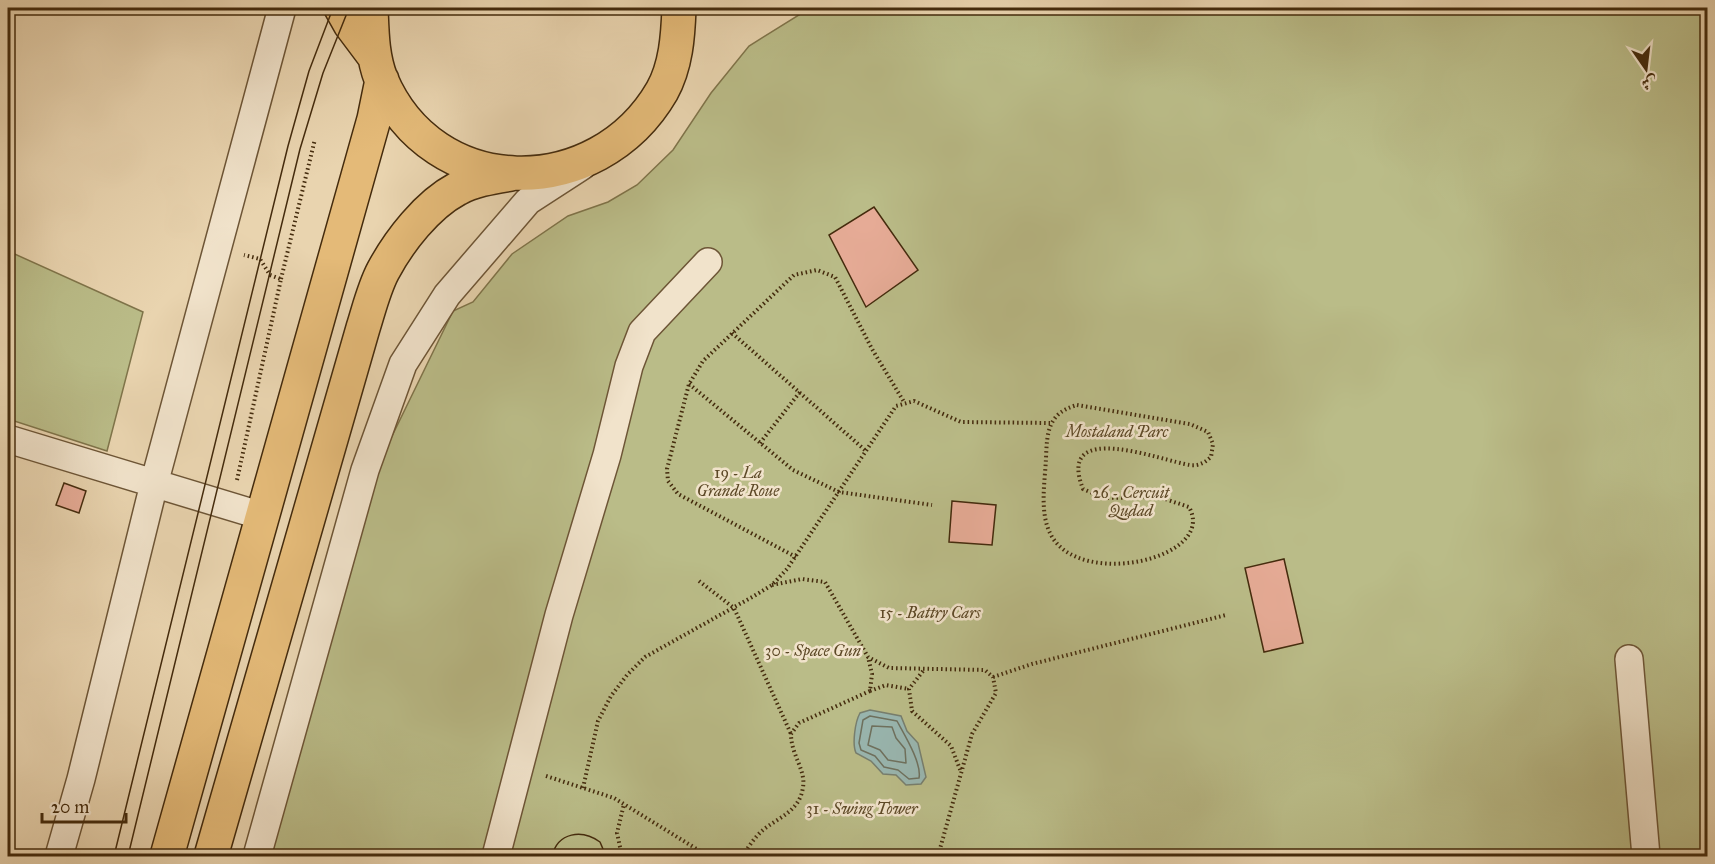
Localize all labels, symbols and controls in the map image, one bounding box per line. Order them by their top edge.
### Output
north arrow [1616,39,1676,99]
text: ش [1640,72,1660,94]
park label: Mostaland Parc [1064,422,1169,441]
park label: 19 - La Grande Roue [697,463,780,500]
park label: 26 - Cercuit Qudad [1093,483,1170,520]
park label: 15 - Battry Cars [879,603,981,622]
park label: 30 - Space Gun [765,641,862,661]
scale bar [42,786,126,824]
text: 20 m [51,796,89,818]
park label: 31 - Swing Tower [806,799,919,818]

